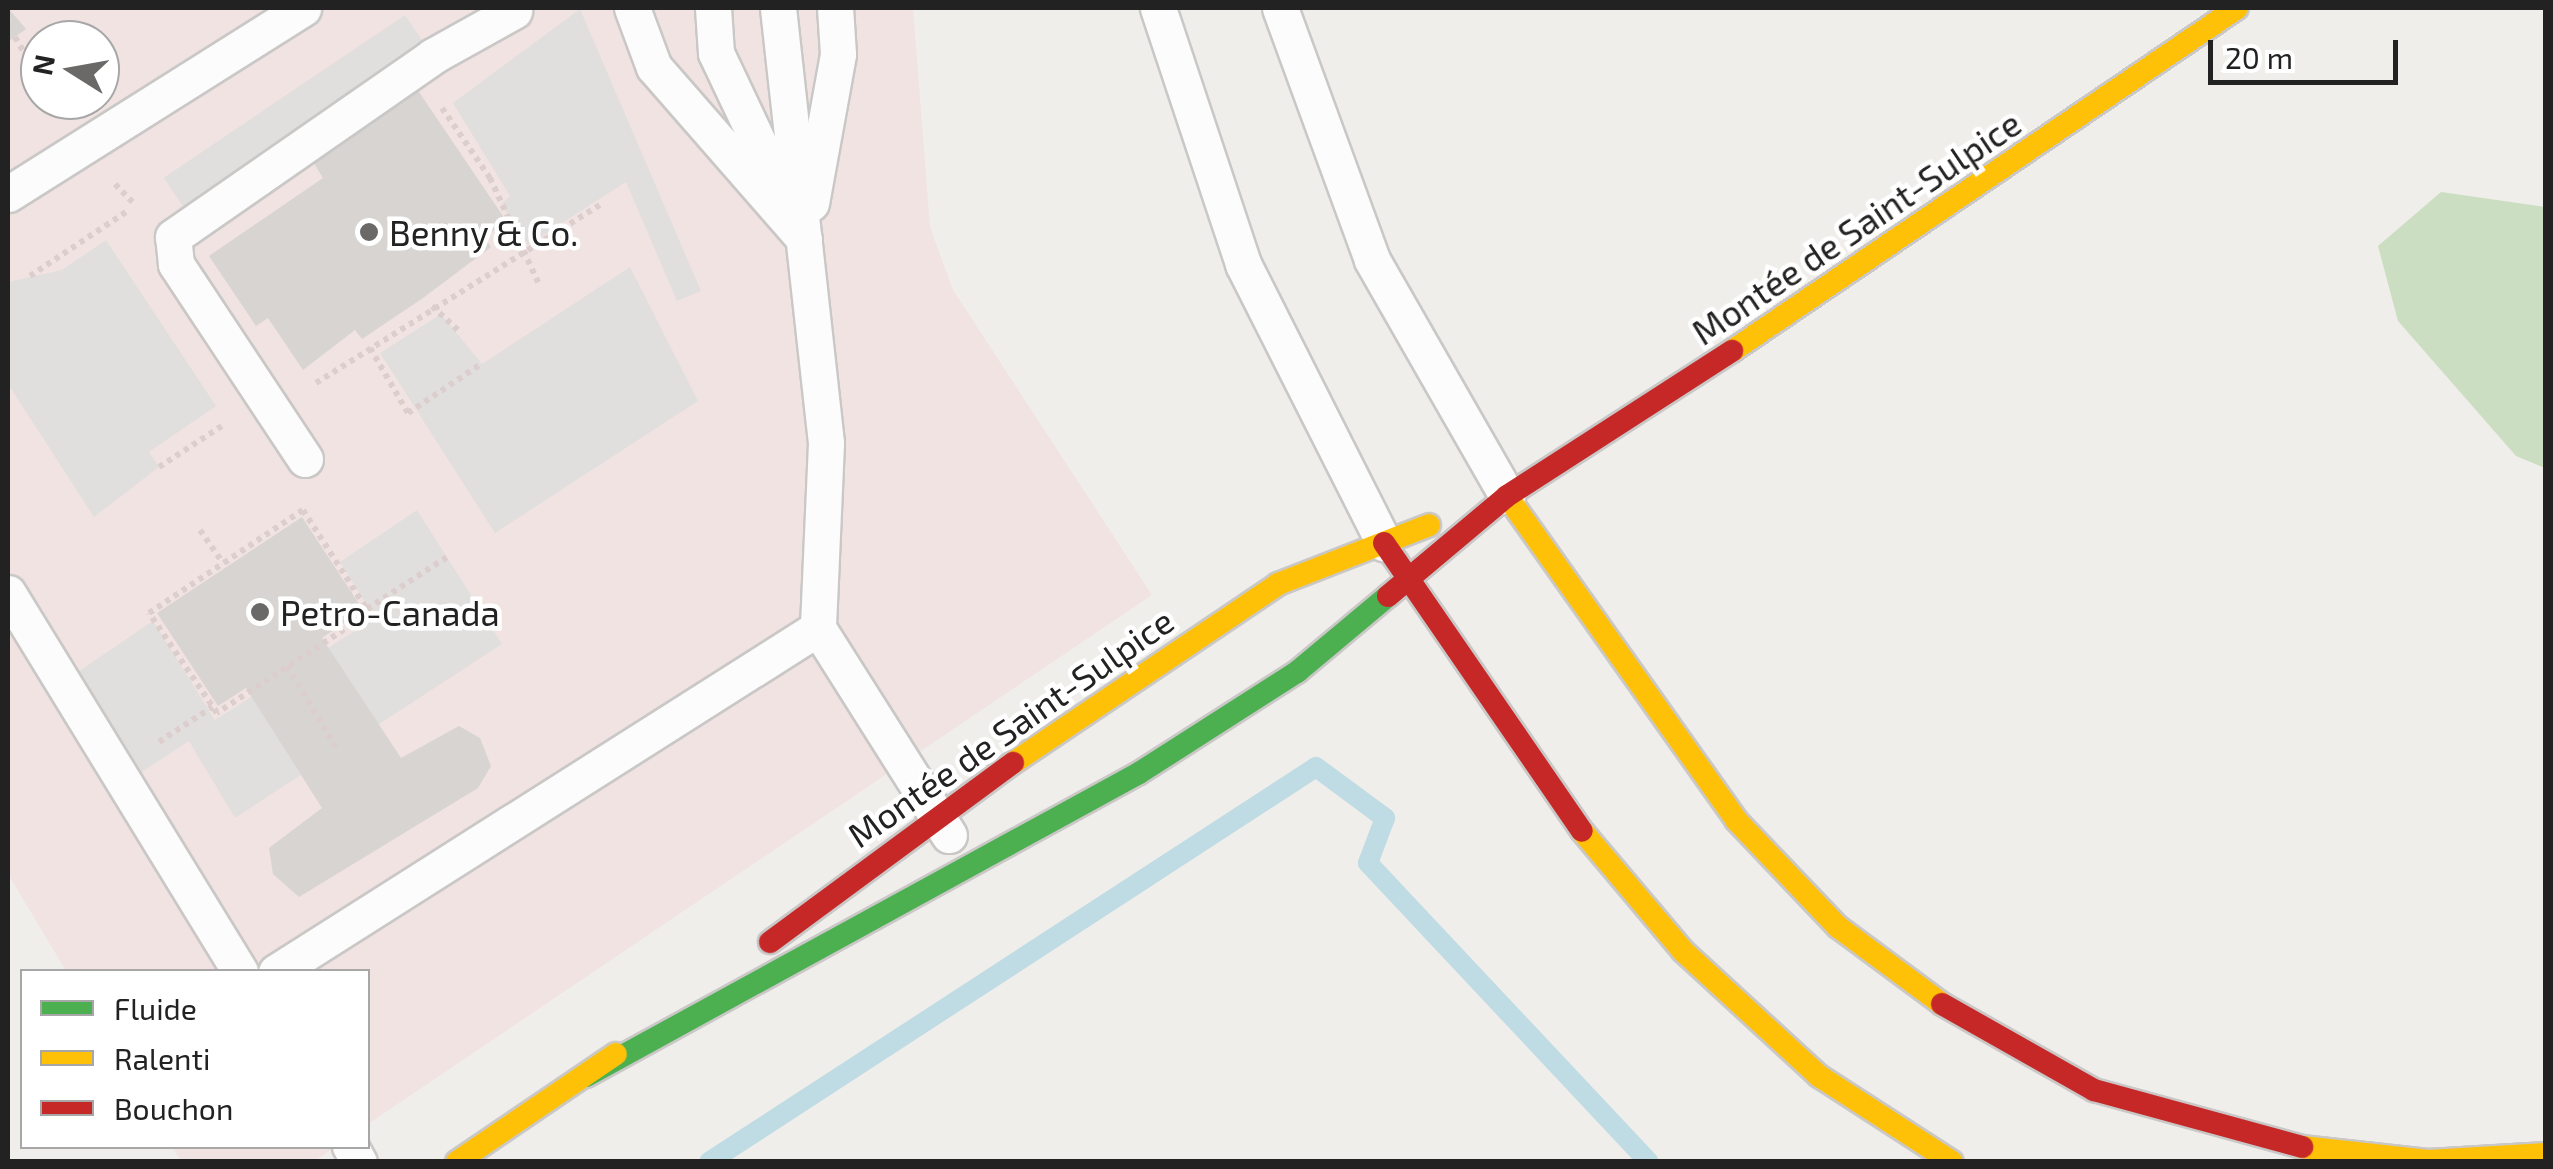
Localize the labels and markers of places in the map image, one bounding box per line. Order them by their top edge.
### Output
place label: Benny & Co. [389,211,579,253]
marker: Benny & Co. [358,221,380,243]
place label: Petro-Canada [280,591,500,633]
marker: Petro-Canada [249,601,271,623]

